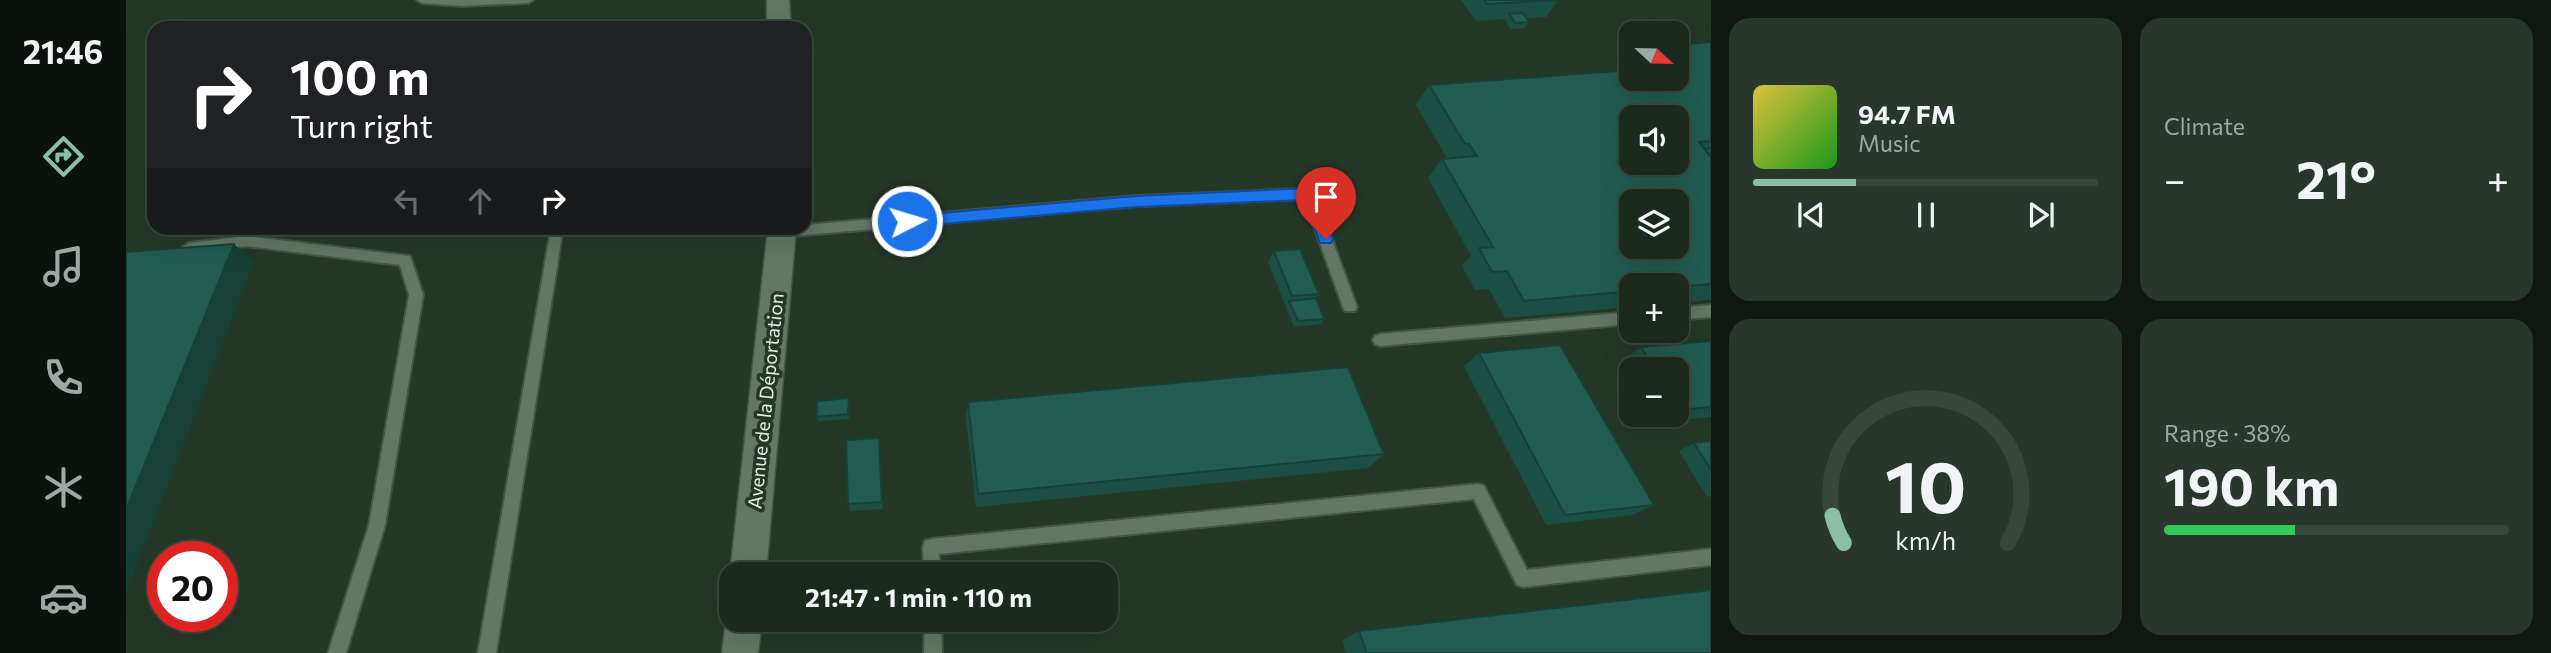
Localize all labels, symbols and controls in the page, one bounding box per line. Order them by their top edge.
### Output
north arrow [1619,21,1689,91]
map controls [1619,21,1689,427]
text: 21:46 [23,31,103,71]
text: 100 m [290,45,429,105]
icon: right [175,49,266,140]
text: 94.7 FM [1858,98,1956,129]
text: Turn right [290,105,433,145]
button: sound [1619,105,1689,175]
text: Climate [2164,112,2245,140]
text: Music [1858,129,1921,157]
icon: directions [39,132,88,181]
text: 21° [2296,146,2376,210]
text: − [2164,155,2186,202]
text: + [2487,155,2509,202]
pin [1296,167,1356,239]
icon: arrive [1307,178,1345,216]
icon: left [388,182,426,220]
icon: ahead [461,182,499,220]
icon: right [534,182,572,220]
position arrow [870,184,944,258]
button: layers [1619,189,1689,259]
icon: previous [1792,196,1830,234]
icon: pause [1907,196,1945,234]
icon: next [2022,196,2060,234]
icon: music [39,242,88,291]
button: + [1619,273,1689,343]
street label: Avenue de la Déportation [742,292,788,510]
icon: phone [39,353,88,402]
button: − [1619,357,1689,427]
text: Range · 38% [2164,419,2291,447]
text: 10 [1885,439,1966,528]
text: 190 km [2164,453,2339,517]
icon: climate [39,463,88,512]
text: km/h [1895,525,1956,555]
speed limit sign: 20 [147,541,238,632]
icon: car [39,573,88,622]
text: 21:47 · 1 min · 110 m [805,581,1032,612]

